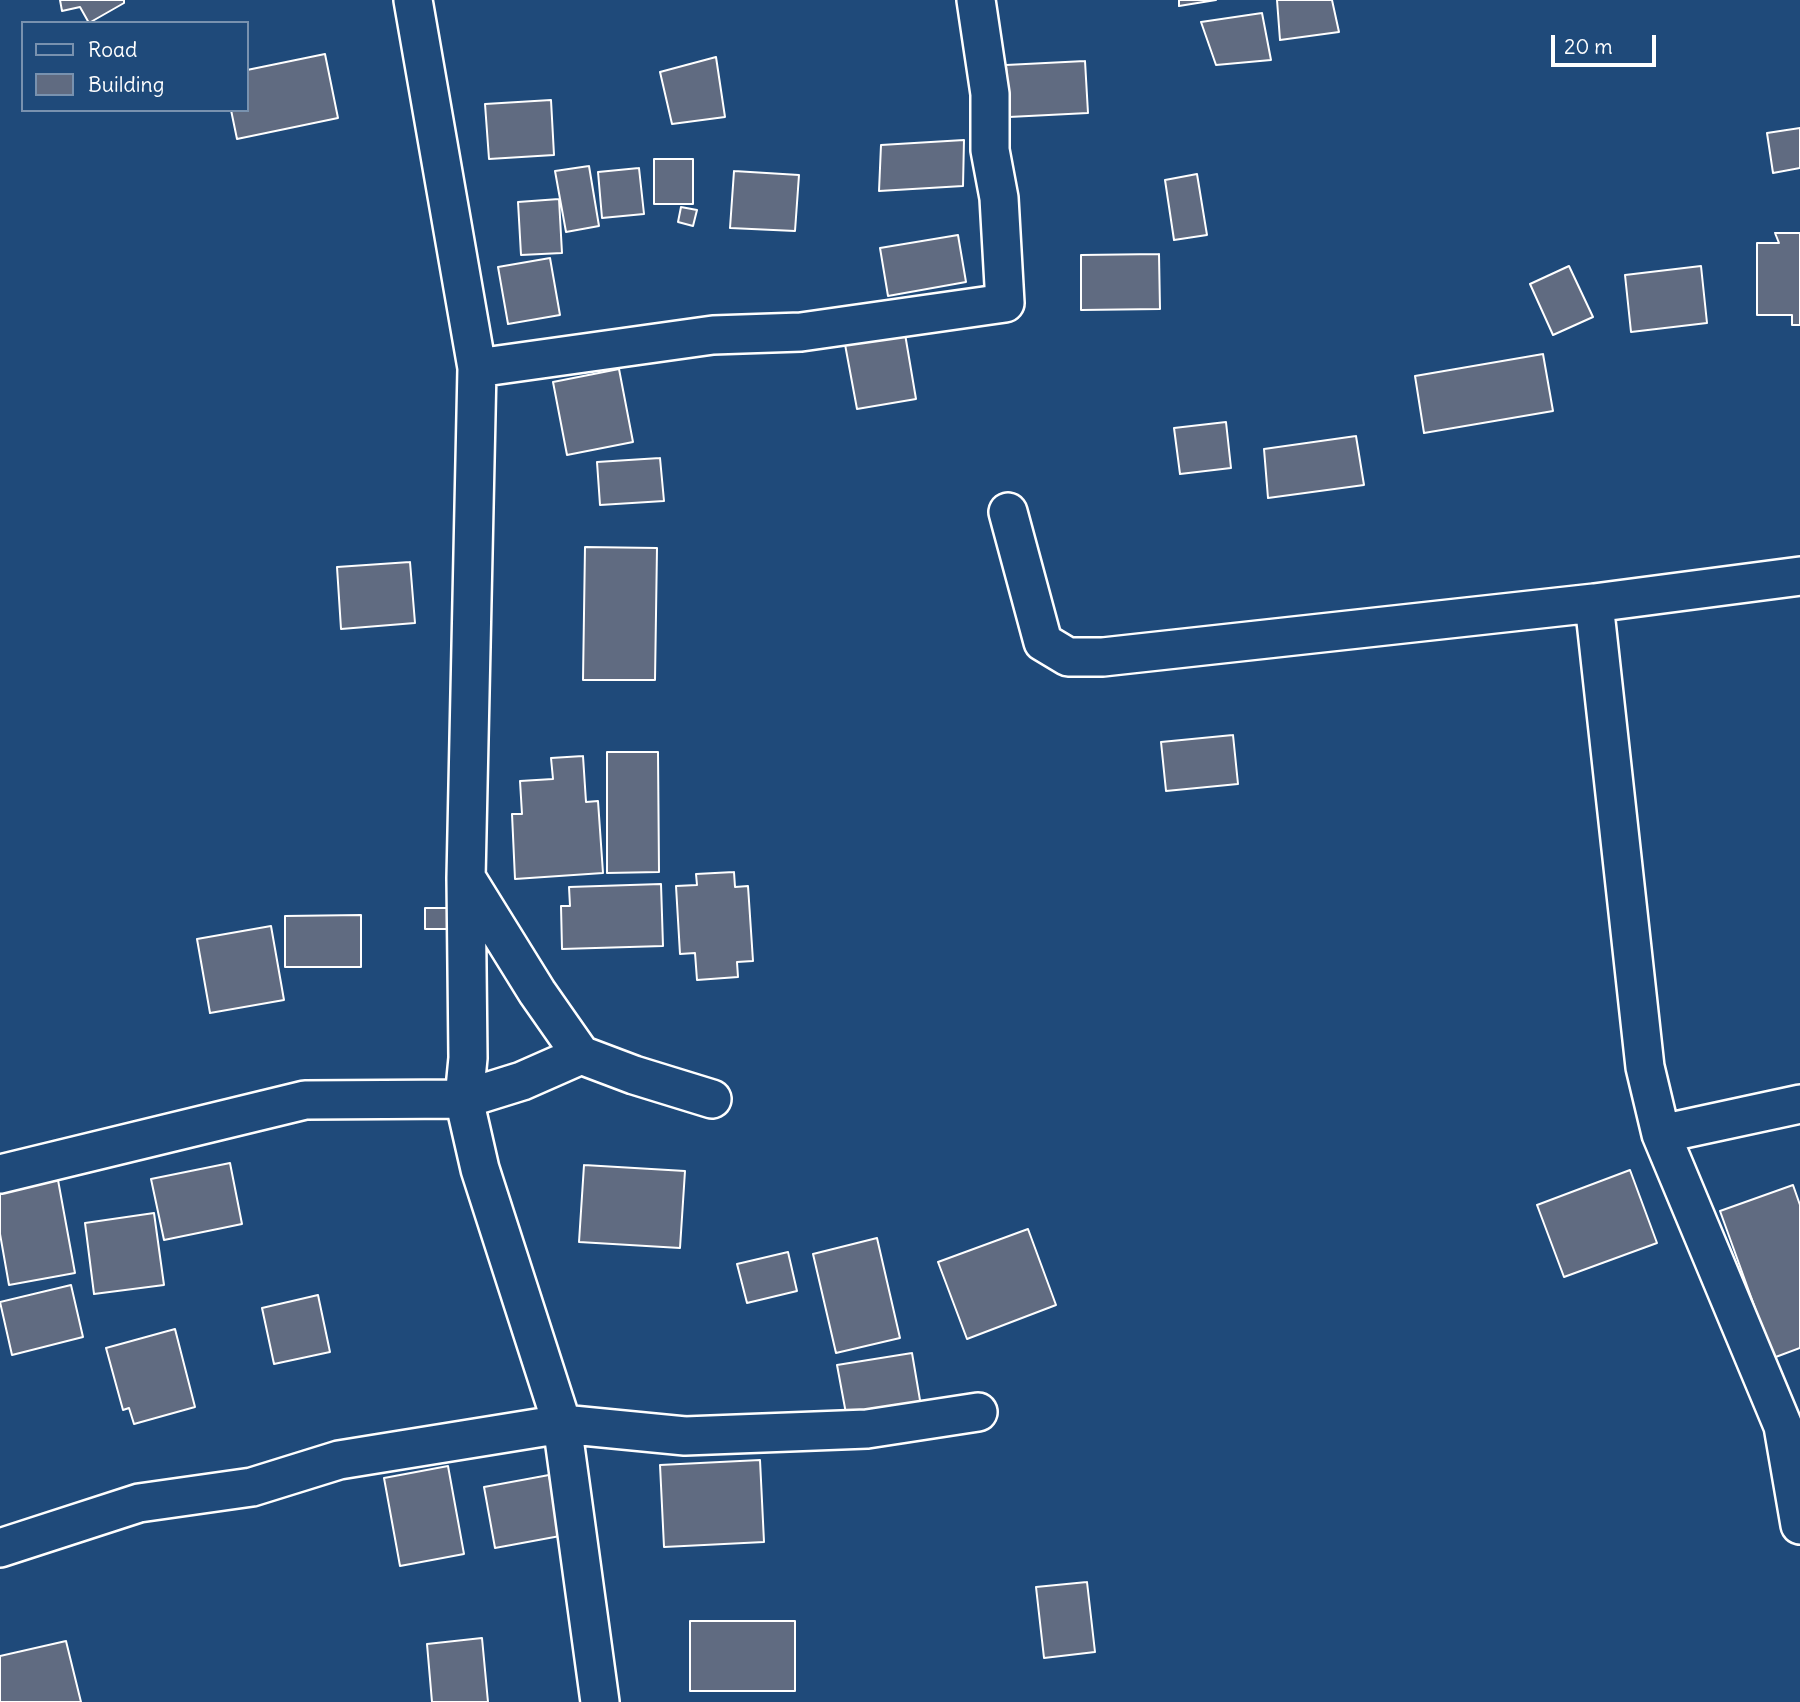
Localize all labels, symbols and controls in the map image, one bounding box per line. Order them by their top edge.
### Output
legend [21,21,248,112]
scale bar [1555,21,1660,65]
text: 20 m [1564,33,1613,60]
text: Road [88,36,137,63]
text: Building [88,71,164,98]

